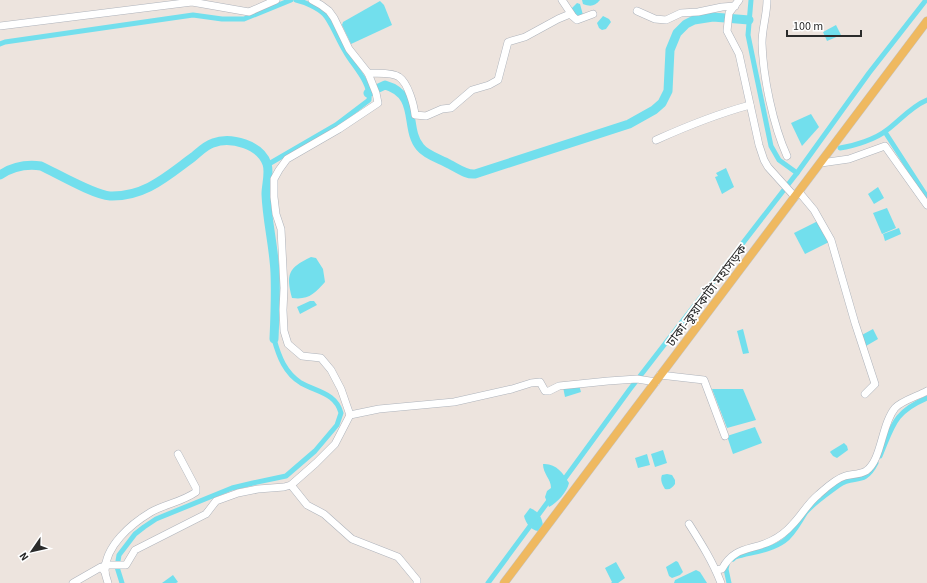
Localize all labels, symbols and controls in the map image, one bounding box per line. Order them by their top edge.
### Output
scale bar [787,12,861,38]
text: 100 m [793,18,823,35]
street label: ঢাকা-কুয়াকাটা মহাসড়ক [662,240,752,351]
north arrow [12,531,52,571]
text: N [16,549,32,564]

